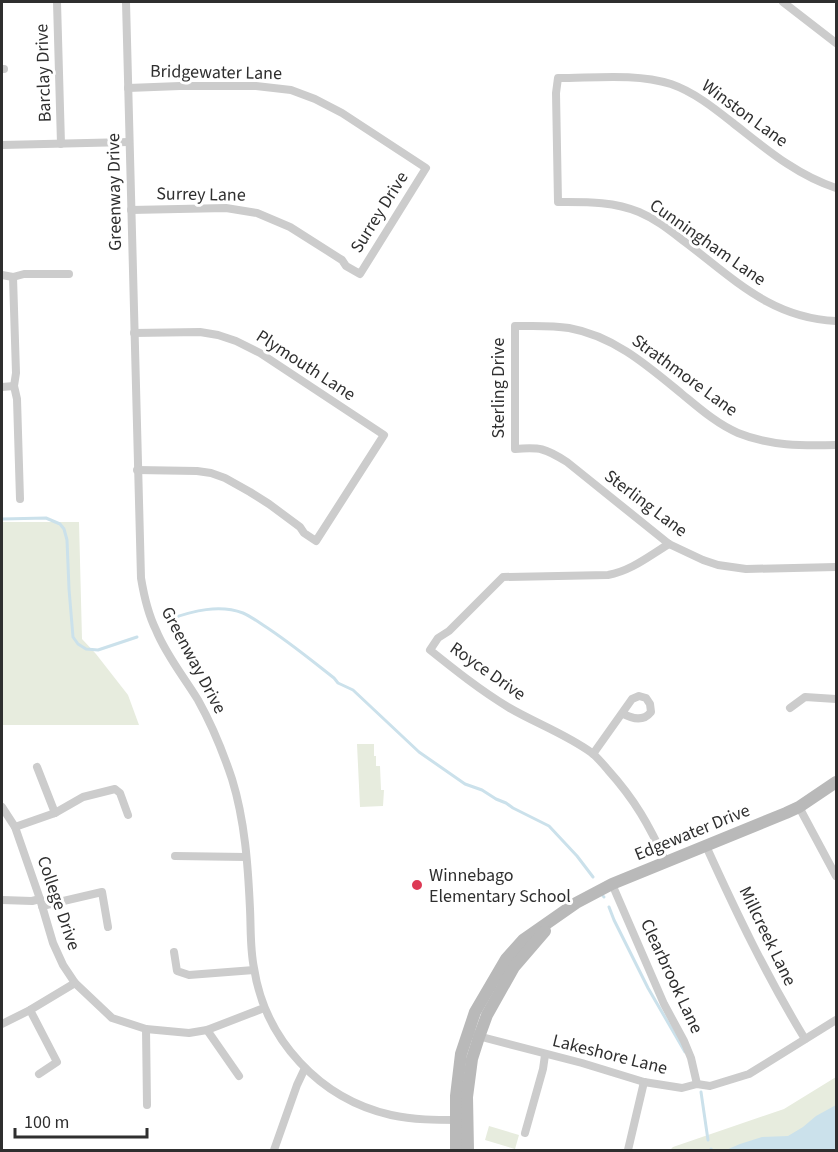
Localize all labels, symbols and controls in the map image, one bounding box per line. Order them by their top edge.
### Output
street label: Barclay Drive [29,23,58,123]
street label: Bridgewater Lane [150,59,282,86]
street label: Winston Lane [696,74,793,153]
street label: Greenway Drive [101,133,128,251]
street label: Surrey Drive [345,167,414,258]
street label: Surrey Lane [156,181,246,208]
street label: Cunningham Lane [644,193,771,292]
street label: Plymouth Lane [251,324,360,407]
street label: Strathmore Lane [627,328,743,422]
street label: Sterling Drive [486,338,511,438]
street label: Sterling Lane [599,464,693,543]
street label: Greenway Drive [155,602,232,718]
street label: Royce Drive [445,636,531,707]
street label: Edgewater Drive [631,798,754,867]
street label: College Drive [31,853,86,954]
place label: Winnebago Elementary School [429,863,571,909]
marker: Winnebago Elementary School [410,878,424,892]
street label: Millcreek Lane [733,882,802,990]
street label: Clearbrook Lane [634,915,709,1038]
street label: Lakeshore Lane [550,1028,670,1081]
scale bar [15,1101,147,1139]
text: 100 m [24,1110,69,1135]

